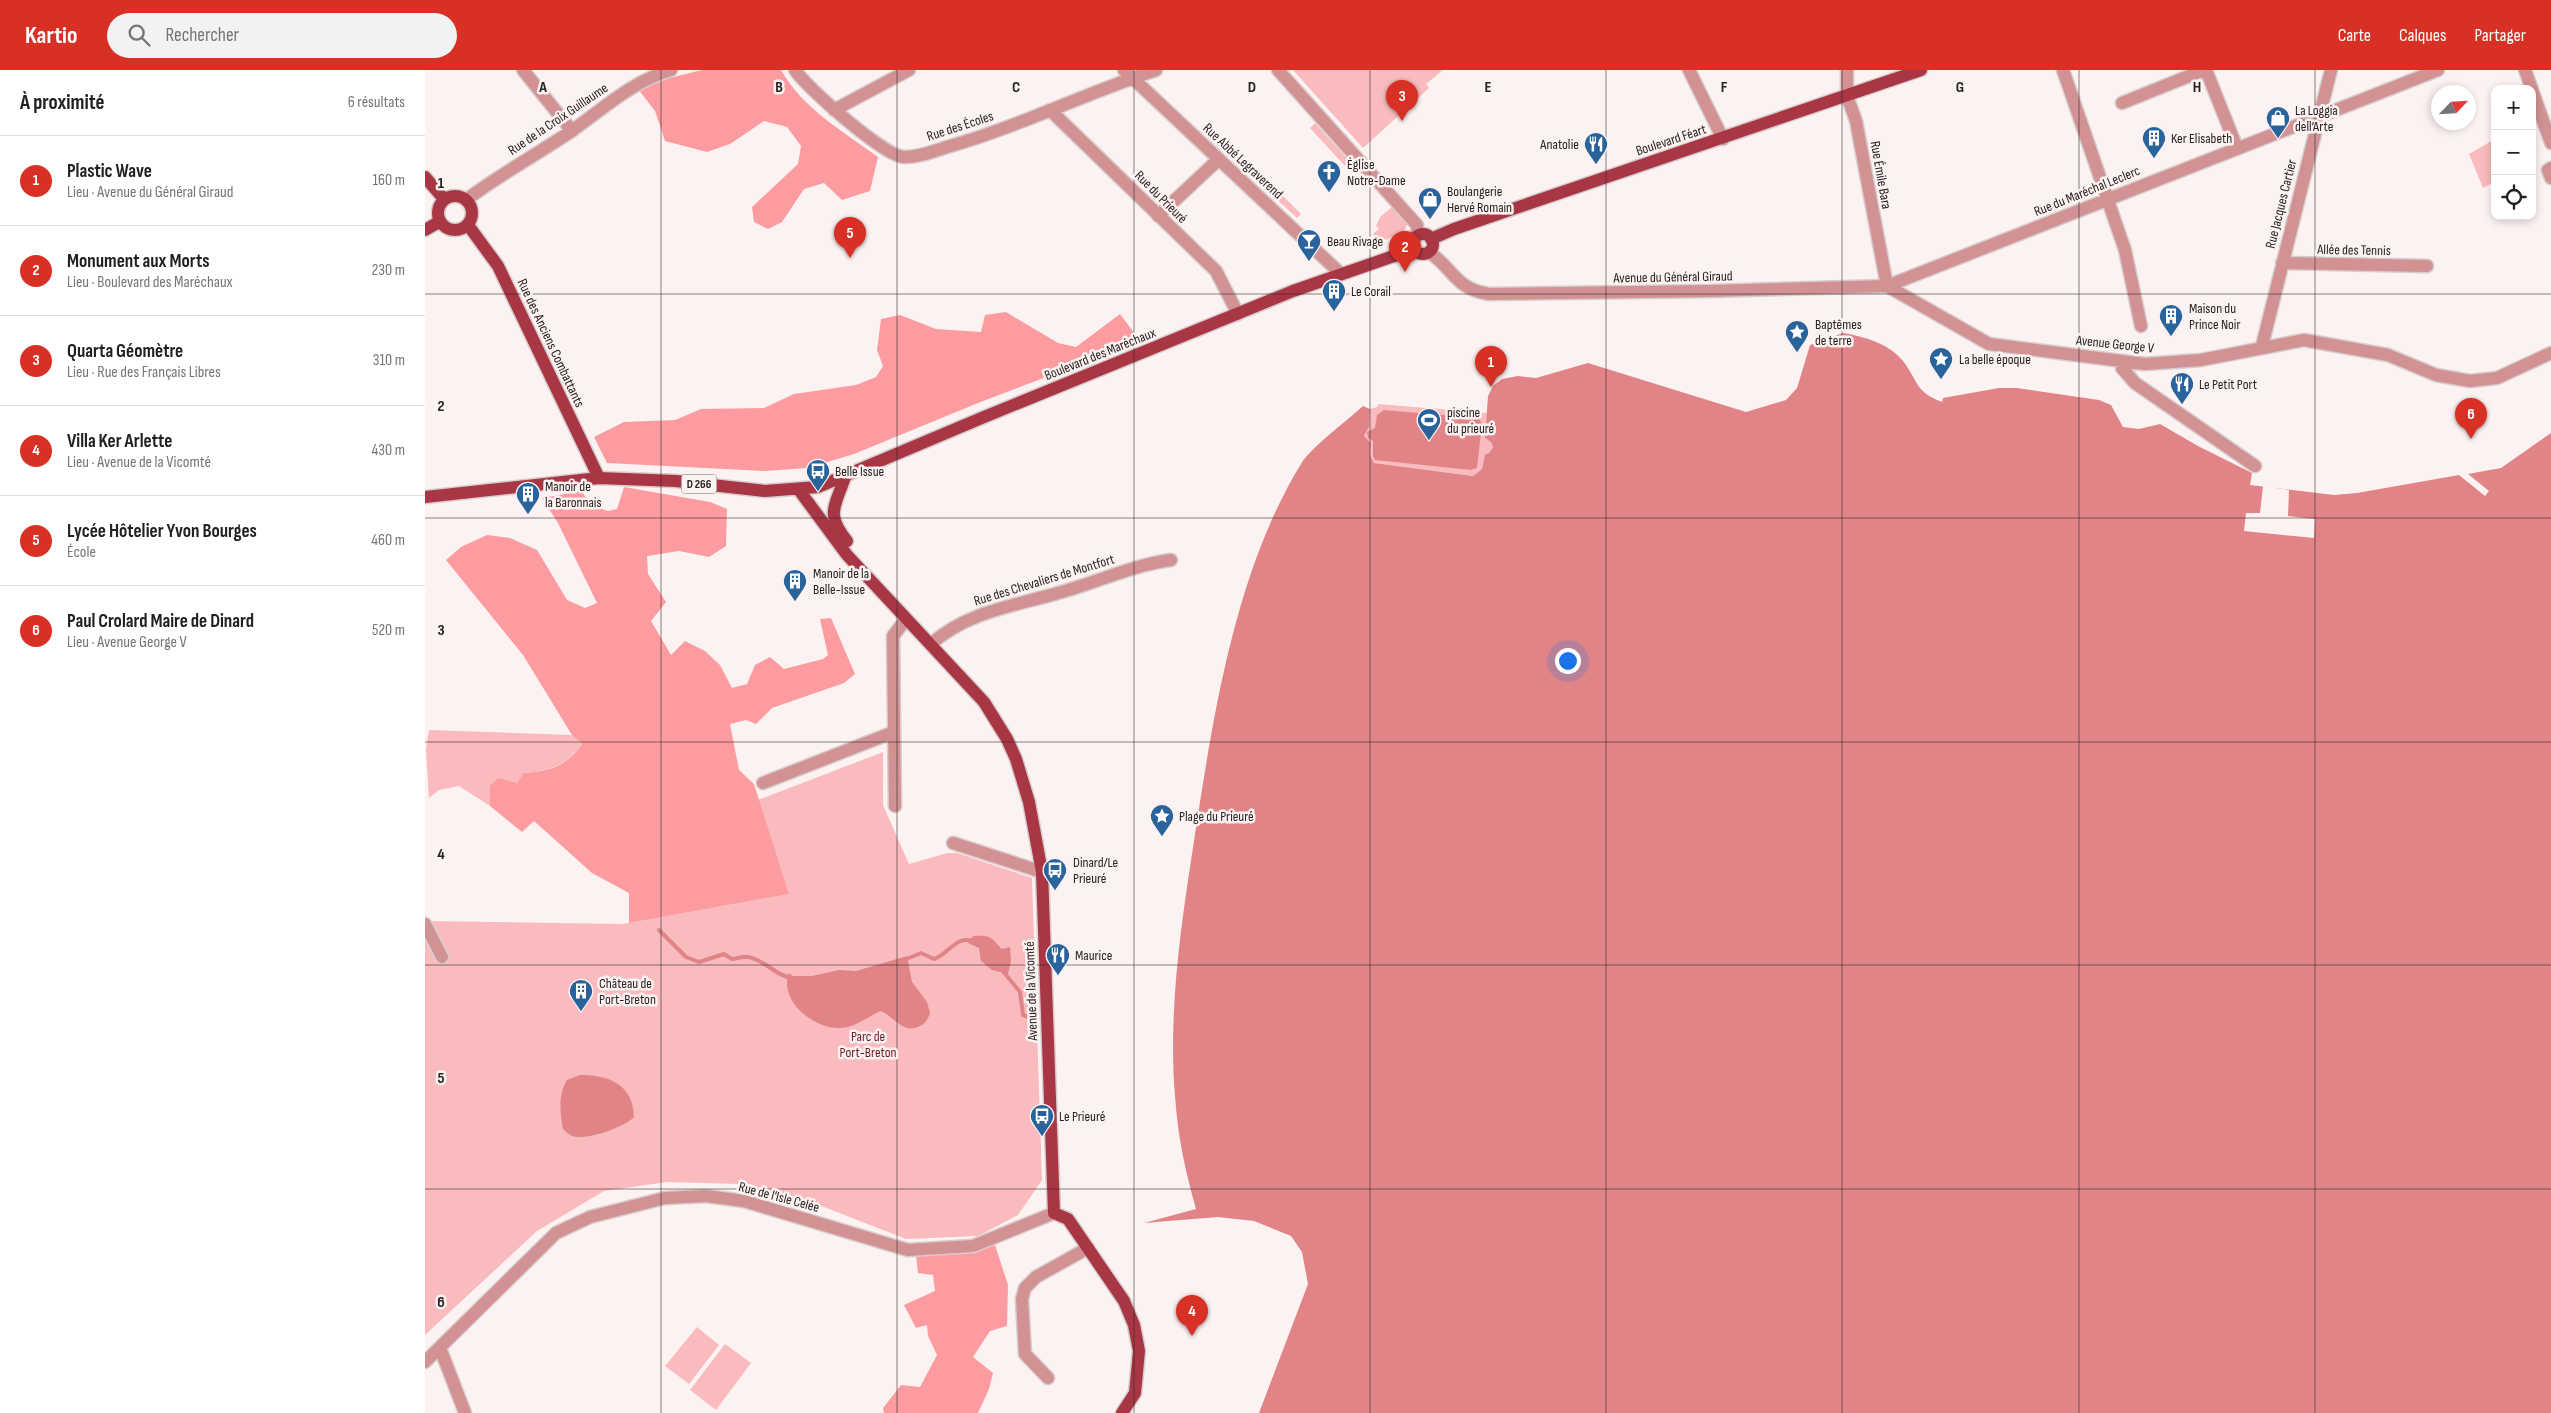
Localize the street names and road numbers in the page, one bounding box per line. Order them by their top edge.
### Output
street label: Rue de la Croix Guillaume [505,79,611,159]
street label: Rue des Écoles [924,107,996,145]
street label: Rue Abbé Legraverend [1199,120,1287,203]
street label: Boulevard Féart [1634,121,1708,159]
street label: Rue Émile Bara [1867,140,1895,210]
street label: Rue Jacques Cartier [2262,158,2300,250]
street label: Rue du Maréchal Leclerc [2031,162,2143,220]
street label: Rue du Prieuré [1131,167,1191,227]
street label: Allée des Tennis [2316,241,2391,259]
street label: Avenue du Général Giraud [1612,267,1733,287]
street label: Rue des Anciens Combattants [514,276,588,410]
street label: Boulevard des Maréchaux [1042,324,1159,384]
street label: Avenue George V [2074,331,2155,357]
road number: D 266 [681,474,717,494]
street label: Rue des Chevaliers de Montfort [972,551,1116,609]
street label: Avenue de la Vicomté [1021,941,1041,1042]
street label: Rue de l'Isle Celée [737,1178,821,1216]

